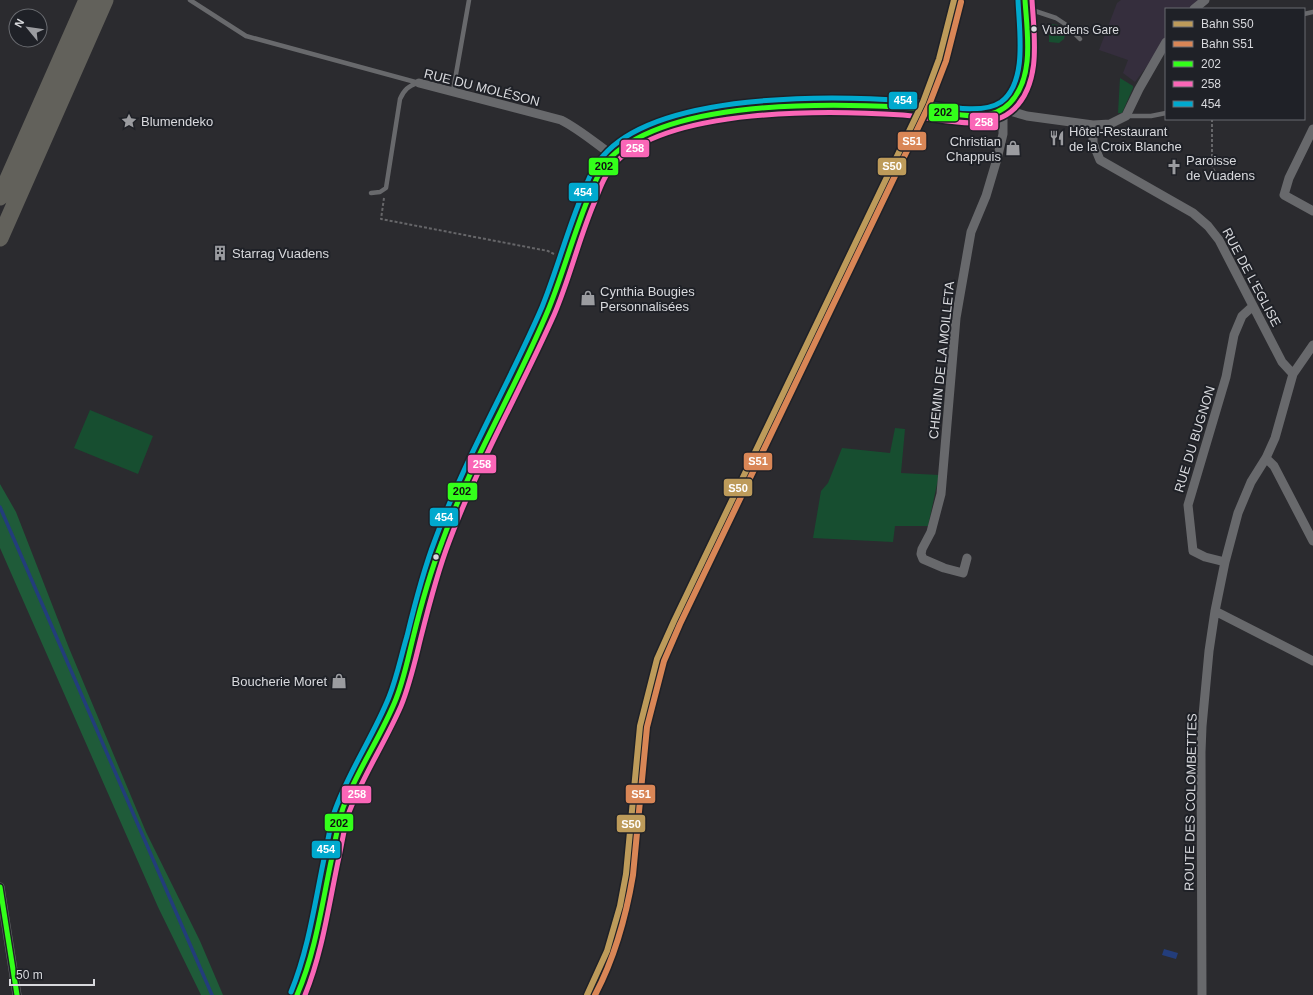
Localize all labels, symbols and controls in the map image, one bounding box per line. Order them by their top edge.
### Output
north arrow [8,8,48,48]
legend [1165,8,1305,120]
text: N [12,17,26,30]
text: Bahn S50 [1201,17,1254,31]
place label: Vuadens Gare [1042,23,1119,37]
marker: Vuadens Gare [1029,24,1039,34]
text: Bahn S51 [1201,37,1254,51]
text: 202 [1201,57,1221,71]
street label: RUE DU MOLÉSON [423,66,541,109]
text: 258 [1201,77,1221,91]
line badge: 454 [888,91,918,110]
text: 454 [894,94,913,106]
text: 454 [1201,97,1221,111]
line badge: 202 [928,103,959,122]
text: 202 [934,106,952,118]
place icon: Blumendeko [120,112,138,130]
line badge: 258 [969,112,999,131]
place label: Blumendeko [141,114,213,129]
text: 258 [975,116,993,128]
place label: Hôtel-Restaurant de la Croix Blanche [1069,124,1182,154]
restaurant icon: Hôtel-Restaurant de la Croix Blanche [1048,129,1066,147]
line badge: S51 [897,131,927,151]
place label: Christian Chappuis [946,134,1001,164]
text: S51 [902,135,922,147]
line badge: 258 [620,139,650,158]
shop icon: Christian Chappuis [1004,139,1022,157]
text: 258 [626,142,644,154]
place label: Paroisse de Vuadens [1186,153,1255,183]
line badge: 202 [588,157,619,176]
line badge: S50 [877,157,907,176]
church icon: Paroisse de Vuadens [1165,158,1183,176]
text: 202 [595,160,613,172]
text: S50 [882,160,902,172]
line badge: 454 [568,182,599,202]
text: 454 [574,186,593,198]
street label: RUE DE L'EGLISE [1219,225,1284,329]
building icon: Starrag Vuadens [211,244,229,262]
place label: Starrag Vuadens [232,246,330,261]
street label: CHEMIN DE LA MOILLETA [926,280,957,440]
place label: Cynthia Bougies Personnalisées [600,284,695,314]
shop icon: Cynthia Bougies Personnalisées [579,289,597,307]
street label: RUE DU BUGNON [1171,384,1218,494]
line badge: S51 [743,452,773,471]
line badge: 258 [467,454,497,474]
text: S51 [748,455,768,467]
text: 258 [473,458,491,470]
line badge: S50 [723,478,753,497]
line badge: 202 [447,482,478,501]
text: S50 [728,482,748,494]
text: 202 [453,485,471,497]
line badge: 454 [429,507,459,527]
text: 454 [435,511,454,523]
unlabelled marker [431,552,441,562]
shop icon: Boucherie Moret [330,672,348,690]
place label: Boucherie Moret [232,674,327,689]
street label: ROUTE DES COLOMBETTES [1181,713,1200,891]
line badge: S51 [625,784,656,804]
line badge: 258 [341,785,372,804]
text: 258 [348,788,366,800]
text: S51 [631,788,651,800]
line badge: 202 [324,813,354,832]
line badge: S50 [616,814,646,833]
text: 202 [330,817,348,829]
text: S50 [621,818,641,830]
line badge: 454 [311,840,341,859]
text: 454 [317,843,336,855]
scale bar [10,961,94,987]
text: 50 m [16,968,43,982]

